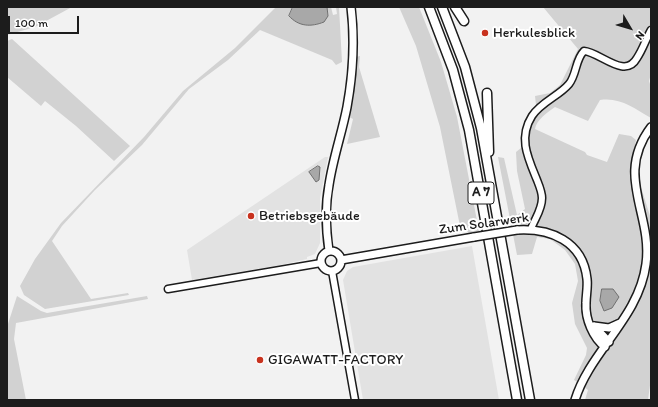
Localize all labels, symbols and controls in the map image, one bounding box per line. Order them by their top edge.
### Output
scale bar [10,8,81,34]
north arrow [610,8,650,48]
text: 100 m [15,16,48,30]
place label: Herkulesblick [493,25,575,41]
marker: Herkulesblick [480,28,490,38]
text: N [632,29,647,43]
road number: A 7 [468,182,494,204]
place label: Betriebsgebäude [259,208,360,224]
street label: Zum Solarwerk [438,209,530,239]
marker: Betriebsgebäude [246,211,256,221]
place label: GIGAWATT-FACTORY [268,352,403,368]
marker: GIGAWATT-FACTORY [255,355,265,365]

